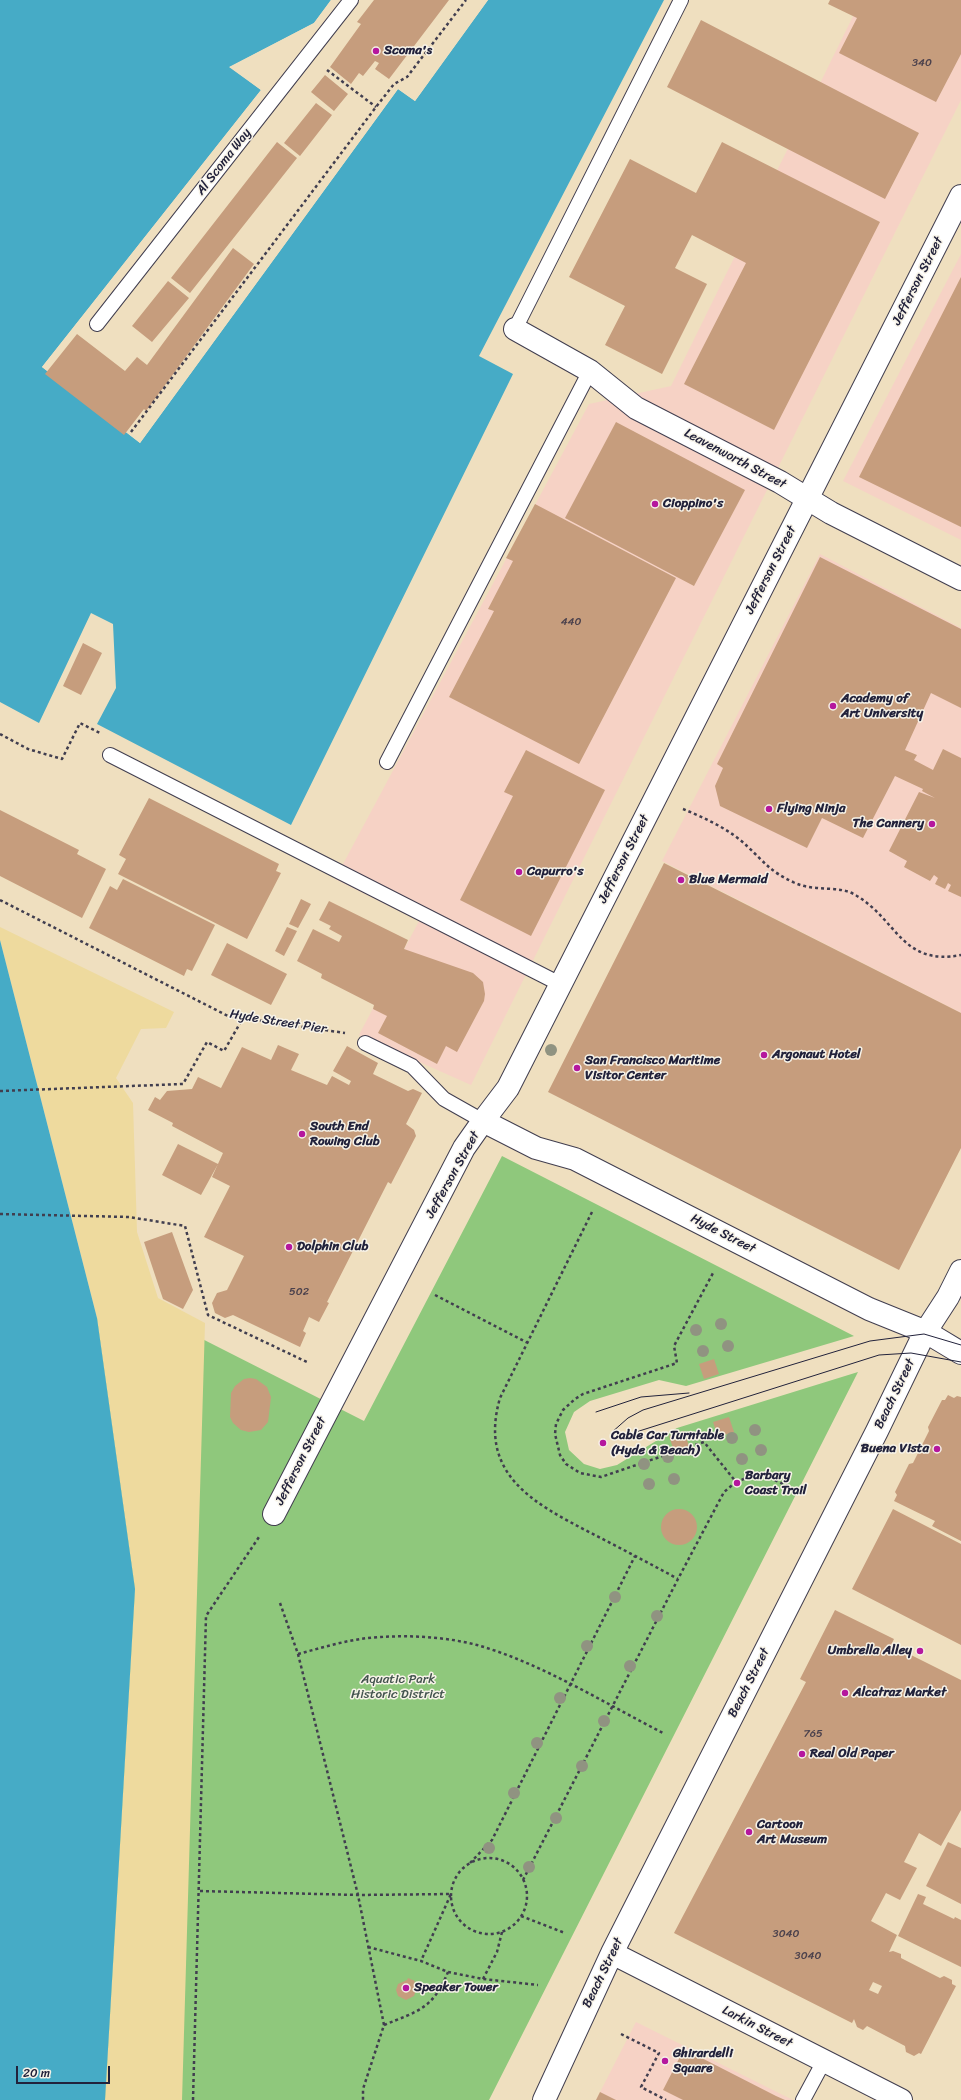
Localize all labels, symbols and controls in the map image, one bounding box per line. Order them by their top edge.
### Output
place label: Scoma's [384,43,432,59]
marker: Scoma's [371,46,381,56]
house number: 340 [912,56,932,70]
street label: Al Scoma Way [193,126,255,198]
street label: Jefferson Street [889,234,947,328]
street label: Leavenworth Street [681,426,789,492]
place label: Cioppino's [663,496,723,512]
marker: Cioppino's [650,499,660,509]
street label: Jefferson Street [742,523,800,617]
house number: 440 [561,615,581,629]
place label: Academy of Art University [841,691,923,722]
marker: Academy of Art University [828,701,838,711]
place label: Flying Ninja [777,801,845,817]
marker: Flying Ninja [764,804,774,814]
street label: Jefferson Street [595,812,653,906]
place label: The Cannery [852,816,924,832]
marker: The Cannery [927,819,937,829]
place label: Capurro's [527,864,583,880]
marker: Capurro's [514,867,524,877]
place label: Blue Mermaid [689,872,768,888]
marker: Blue Mermaid [676,875,686,885]
street label: Hyde Street Pier [229,1007,327,1037]
place label: Argonaut Hotel [772,1047,861,1063]
marker: Argonaut Hotel [759,1050,769,1060]
place label: San Francisco Maritime Visitor Center [585,1053,720,1084]
marker: San Francisco Maritime Visitor Center [572,1063,582,1073]
place label: South End Rowing Club [310,1119,380,1150]
marker: South End Rowing Club [297,1129,307,1139]
street label: Jefferson Street [423,1129,483,1221]
street label: Hyde Street [688,1211,758,1257]
place label: Dolphin Club [297,1239,368,1255]
marker: Dolphin Club [284,1242,294,1252]
house number: 502 [289,1285,309,1299]
street label: Beach Street [871,1356,919,1432]
street label: Jefferson Street [272,1414,330,1508]
place label: Cable Car Turntable (Hyde & Beach) [611,1428,724,1459]
marker: Cable Car Turntable (Hyde & Beach) [598,1438,608,1448]
place label: Buena Vista [861,1441,929,1457]
marker: Buena Vista [932,1444,942,1454]
place label: Barbary Coast Trail [745,1468,806,1499]
marker: Barbary Coast Trail [732,1478,742,1488]
place label: Umbrella Alley [828,1643,912,1659]
street label: Beach Street [725,1646,773,1720]
marker: Umbrella Alley [915,1646,925,1656]
park label: Aquatic Park Historic District [351,1672,445,1703]
place label: Alcatraz Market [853,1685,946,1701]
marker: Alcatraz Market [840,1688,850,1698]
house number: 765 [803,1727,823,1741]
place label: Real Old Paper [810,1746,894,1762]
marker: Real Old Paper [797,1749,807,1759]
place label: Cartoon Art Museum [757,1817,827,1848]
marker: Cartoon Art Museum [744,1827,754,1837]
house number: 3040 [773,1927,799,1941]
street label: Beach Street [579,1935,627,2011]
house number: 3040 [795,1949,821,1963]
place label: Speaker Tower [414,1980,498,1996]
marker: Speaker Tower [401,1983,411,1993]
street label: Larkin Street [719,2003,795,2051]
place label: Ghirardelli Square [673,2046,733,2077]
marker: Ghirardelli Square [660,2056,670,2066]
scale bar [18,2058,112,2084]
text: 20 m [23,2062,50,2084]

